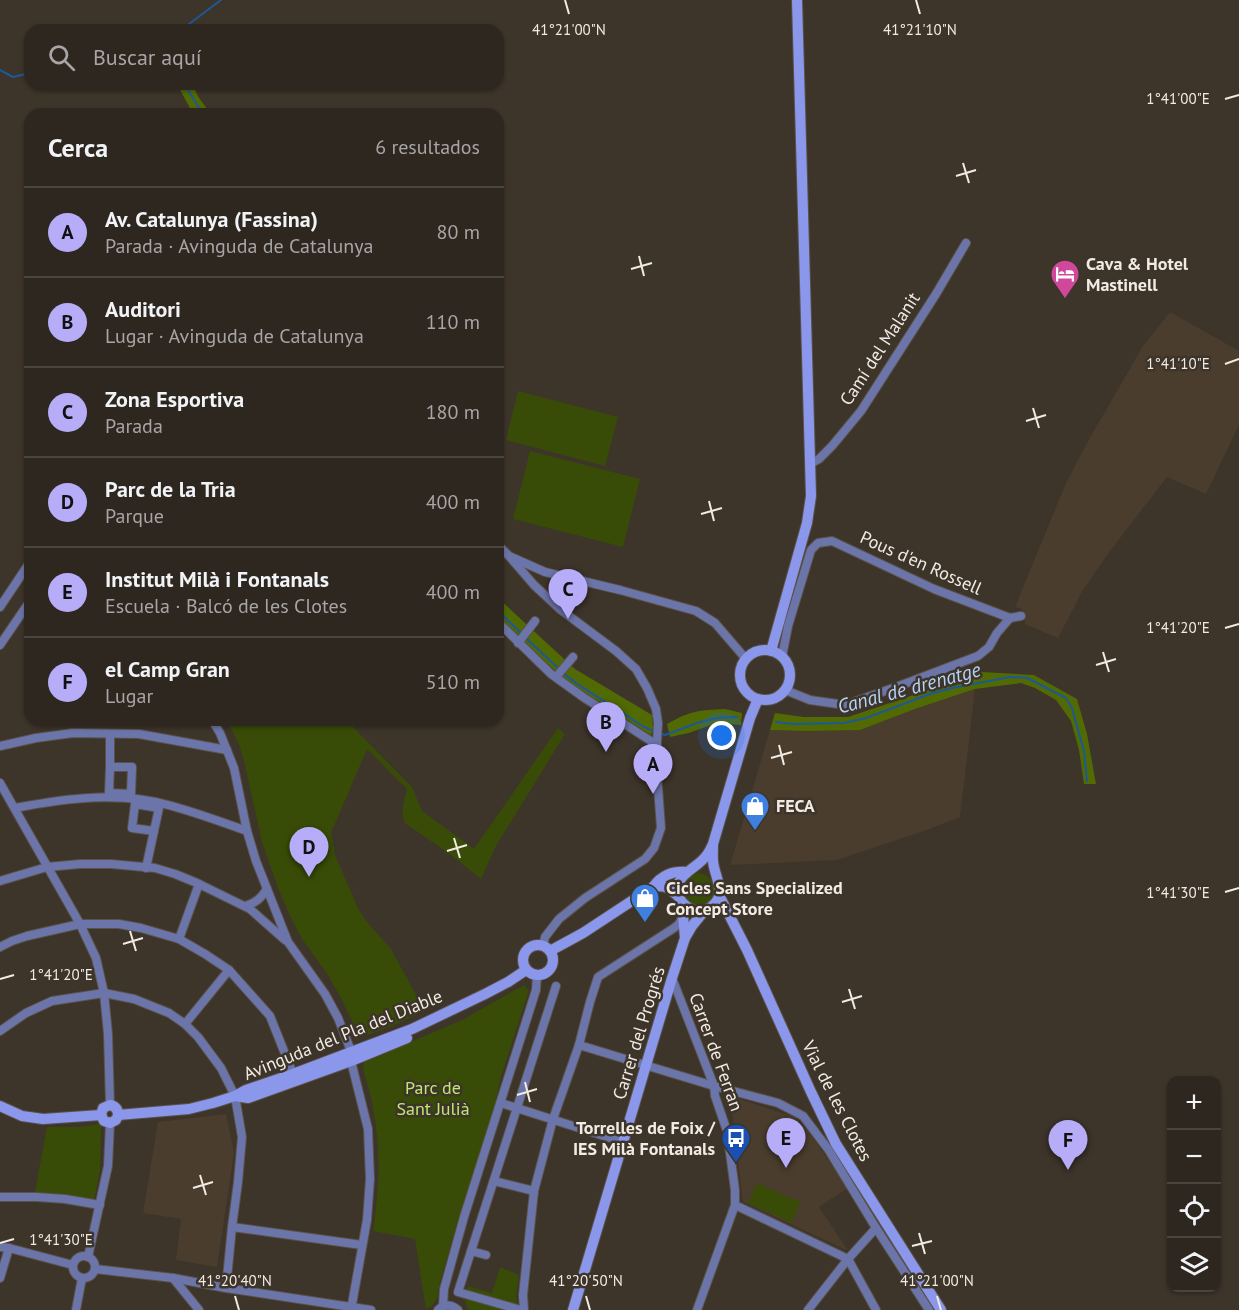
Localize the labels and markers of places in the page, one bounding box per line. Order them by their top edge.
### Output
place label: Cava & Hotel Mastinell [1086,252,1189,296]
hotel icon: Cava & Hotel Mastinell [1049,258,1081,300]
pin: C [548,570,588,619]
pin: B [586,702,626,752]
pin: A [634,744,672,794]
shop icon: FECA [739,790,771,832]
place label: FECA [776,794,815,817]
pin: D [290,828,328,877]
place label: Cicles Sans Specialized Concept Store [666,876,843,920]
shop icon: Cicles Sans Specialized Concept Store [629,882,661,924]
place label: Torrelles de Foix / IES Milà Fontanals [573,1116,716,1160]
pin: E [766,1118,806,1168]
pin: F [1048,1120,1088,1170]
bus stop icon: Torrelles de Foix / IES Milà Fontanals [720,1122,752,1164]

